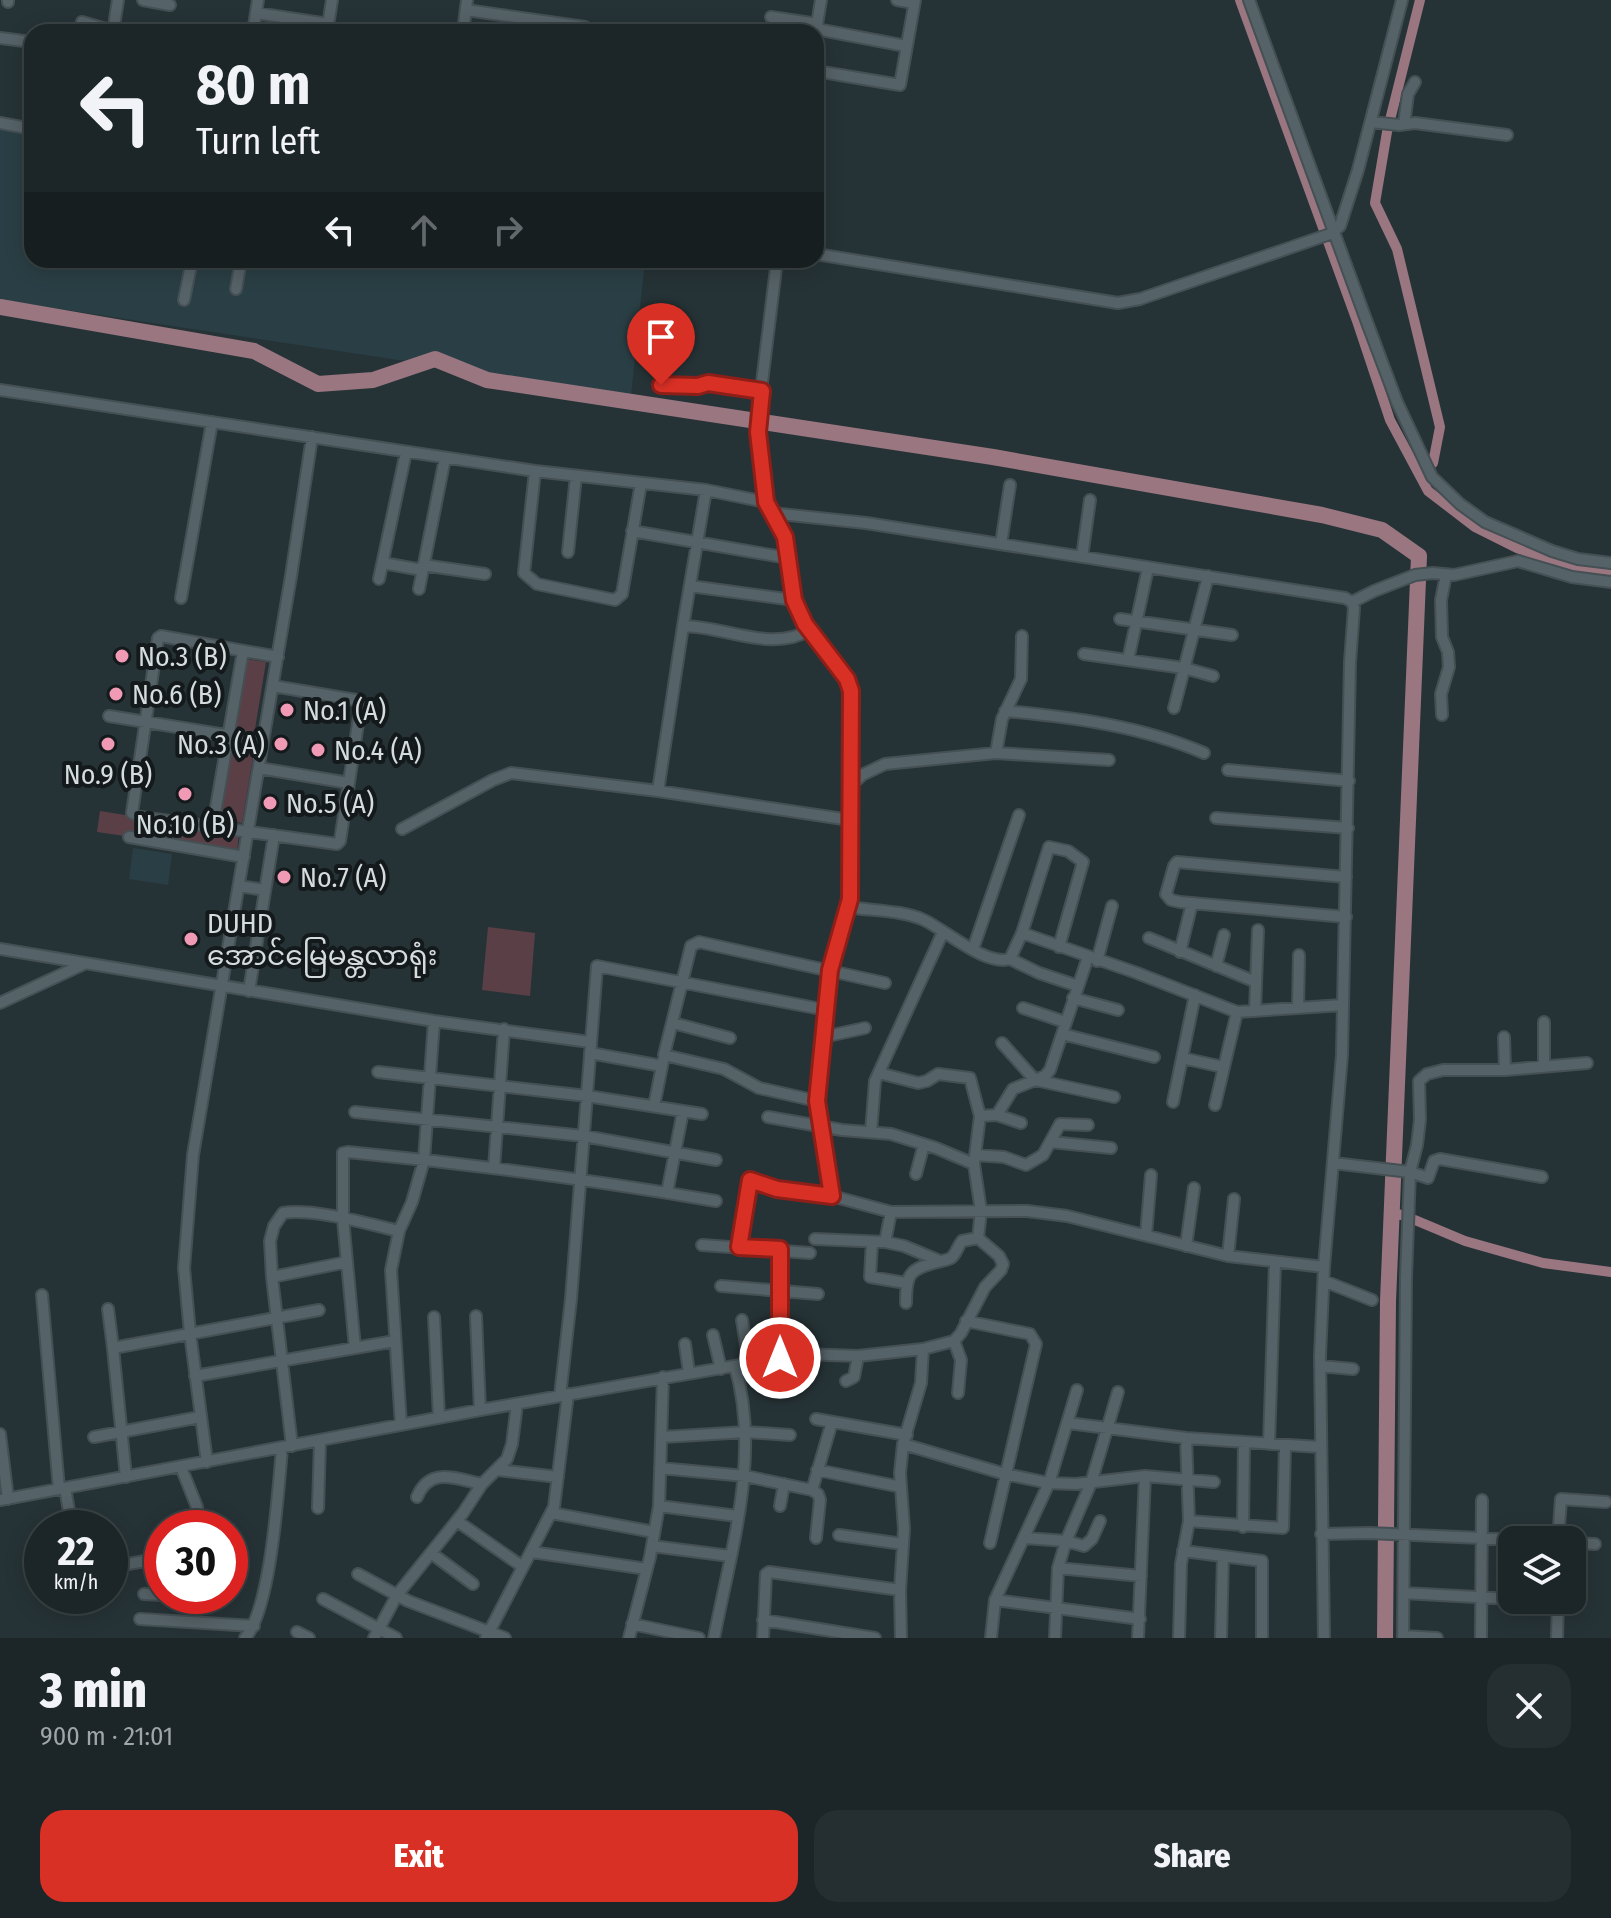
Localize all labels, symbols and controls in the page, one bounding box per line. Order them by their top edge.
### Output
text: 80 m [196,52,311,119]
icon: left [64,56,168,160]
text: Turn left [196,120,320,164]
icon: left [318,208,362,252]
icon: ahead [402,208,446,252]
icon: right [486,208,530,252]
pin [627,303,695,385]
icon: arrive [639,315,683,359]
place label: No.3 (B) [138,640,227,673]
marker: No.3 (B) [113,647,131,665]
place label: No.6 (B) [132,678,221,711]
marker: No.6 (B) [107,685,125,703]
place label: No.1 (A) [303,694,386,727]
marker: No.1 (A) [278,701,296,719]
place label: No.3 (A) [177,728,265,761]
place label: No.4 (A) [334,734,422,767]
marker: No.9 (B) [99,735,117,753]
marker: No.3 (A) [272,735,290,753]
marker: No.4 (A) [309,741,327,759]
place label: No.9 (B) [64,758,152,791]
marker: No.10 (B) [176,785,194,803]
place label: No.5 (A) [286,787,374,820]
marker: No.5 (A) [261,794,279,812]
place label: No.10 (B) [136,808,234,841]
place label: No.7 (A) [300,861,387,894]
marker: No.7 (A) [275,868,293,886]
place label: DUHD အောင်မြေမန္တလာရုံး [207,907,437,978]
marker: DUHD အောင်မြေမန္တလာရုံး [182,930,200,948]
position arrow [738,1316,822,1400]
speed limit sign: 30 [144,1510,248,1614]
map controls [1498,1526,1586,1614]
button: layers [1498,1526,1586,1614]
text: 22 [57,1528,95,1576]
text: km/h [54,1570,98,1594]
text: 3 min [40,1662,147,1720]
button: close [1487,1664,1571,1748]
text: 900 m · 21:01 [40,1721,173,1752]
button: Exit [40,1810,798,1902]
button: Share [814,1810,1571,1902]

